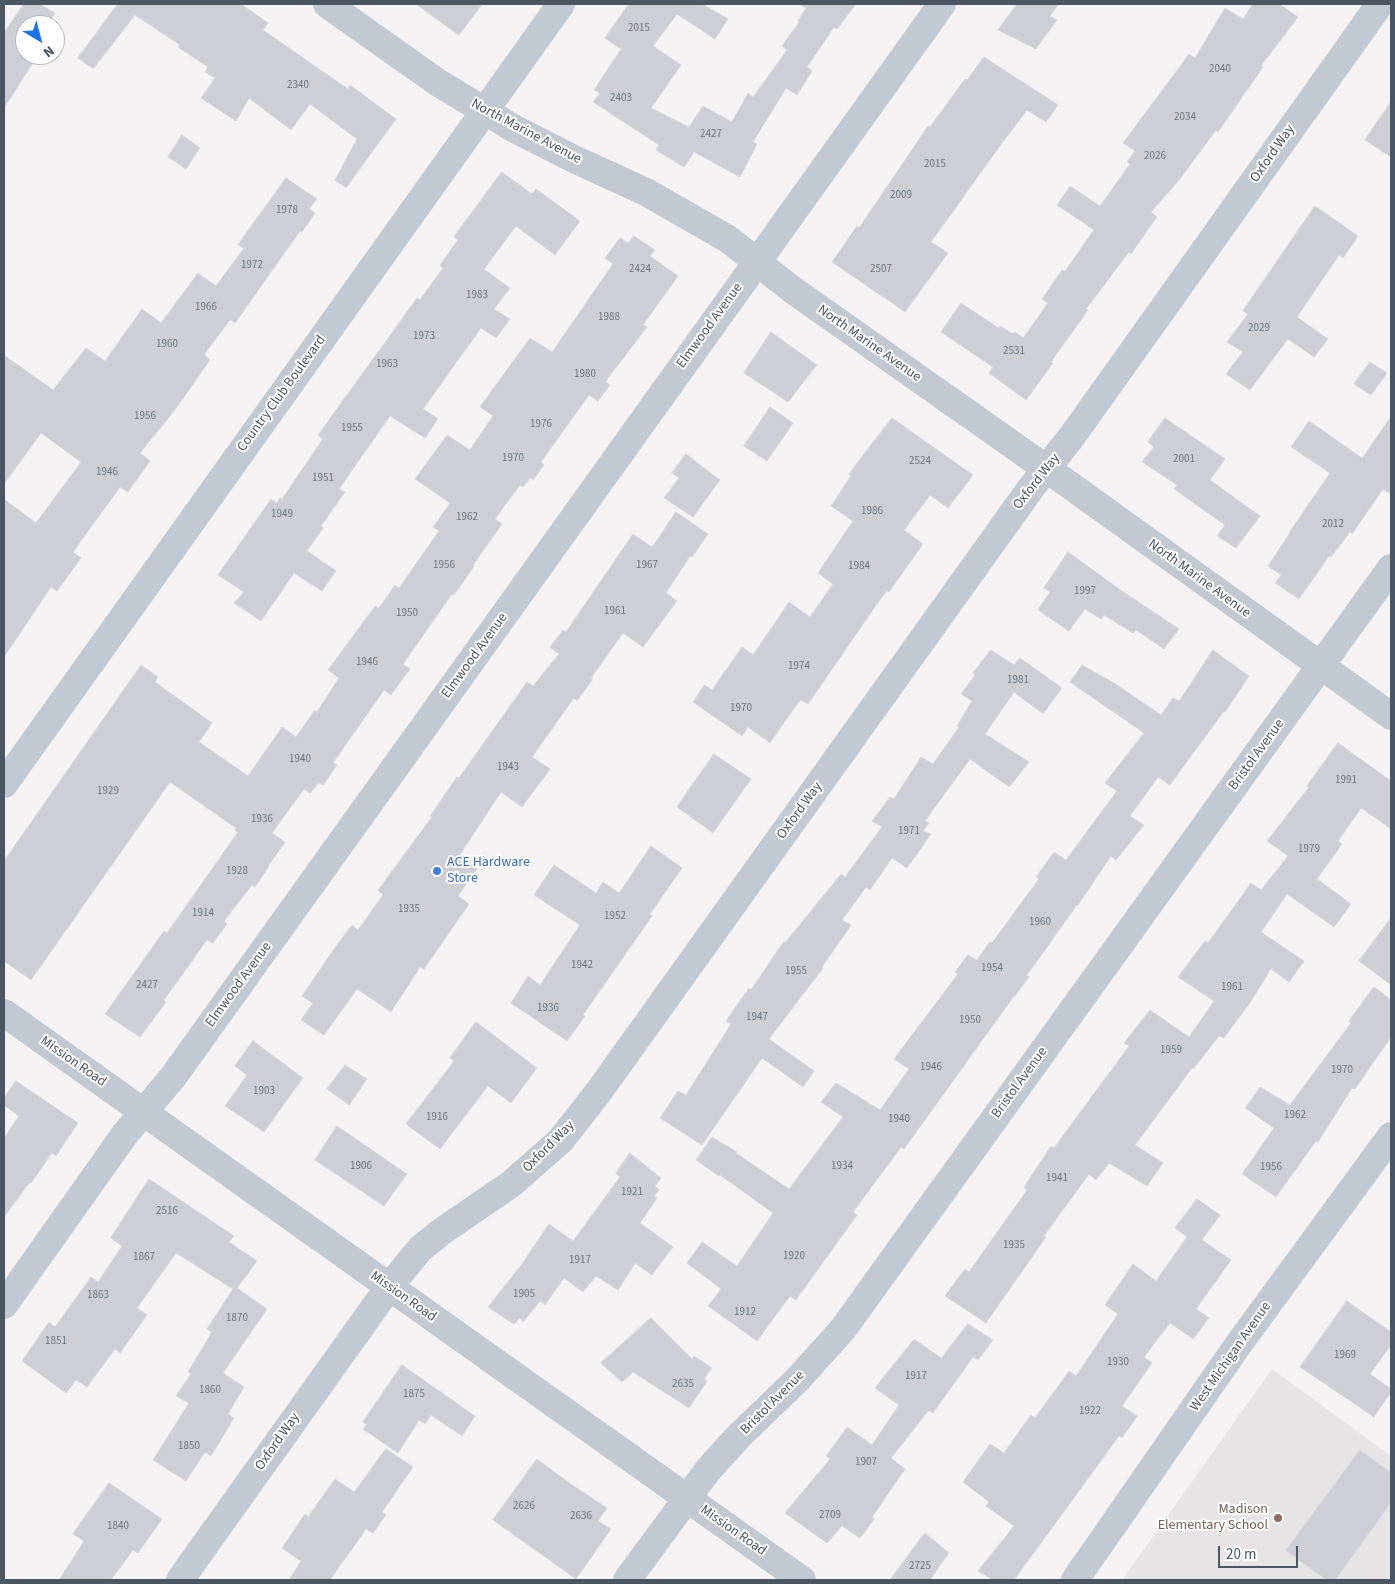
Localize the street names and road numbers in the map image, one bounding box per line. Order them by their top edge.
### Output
street label: North Marine Avenue [468,96,584,168]
street label: Oxford Way [1247,122,1299,186]
street label: Elmwood Avenue [673,280,747,372]
street label: North Marine Avenue [814,302,924,386]
street label: Country Club Boulevard [234,333,330,455]
street label: Oxford Way [1010,451,1064,513]
street label: North Marine Avenue [1144,536,1254,622]
street label: Elmwood Avenue [438,610,512,702]
street label: Bristol Avenue [1226,716,1288,794]
street label: Oxford Way [774,779,826,843]
street label: Elmwood Avenue [202,939,276,1031]
street label: Mission Road [37,1033,109,1091]
street label: Bristol Avenue [989,1044,1051,1122]
street label: Oxford Way [520,1118,578,1176]
street label: Mission Road [367,1268,439,1326]
street label: West Michigan Avenue [1187,1299,1275,1415]
street label: Bristol Avenue [737,1367,809,1439]
street label: Oxford Way [252,1410,304,1474]
street label: Mission Road [697,1502,769,1560]

